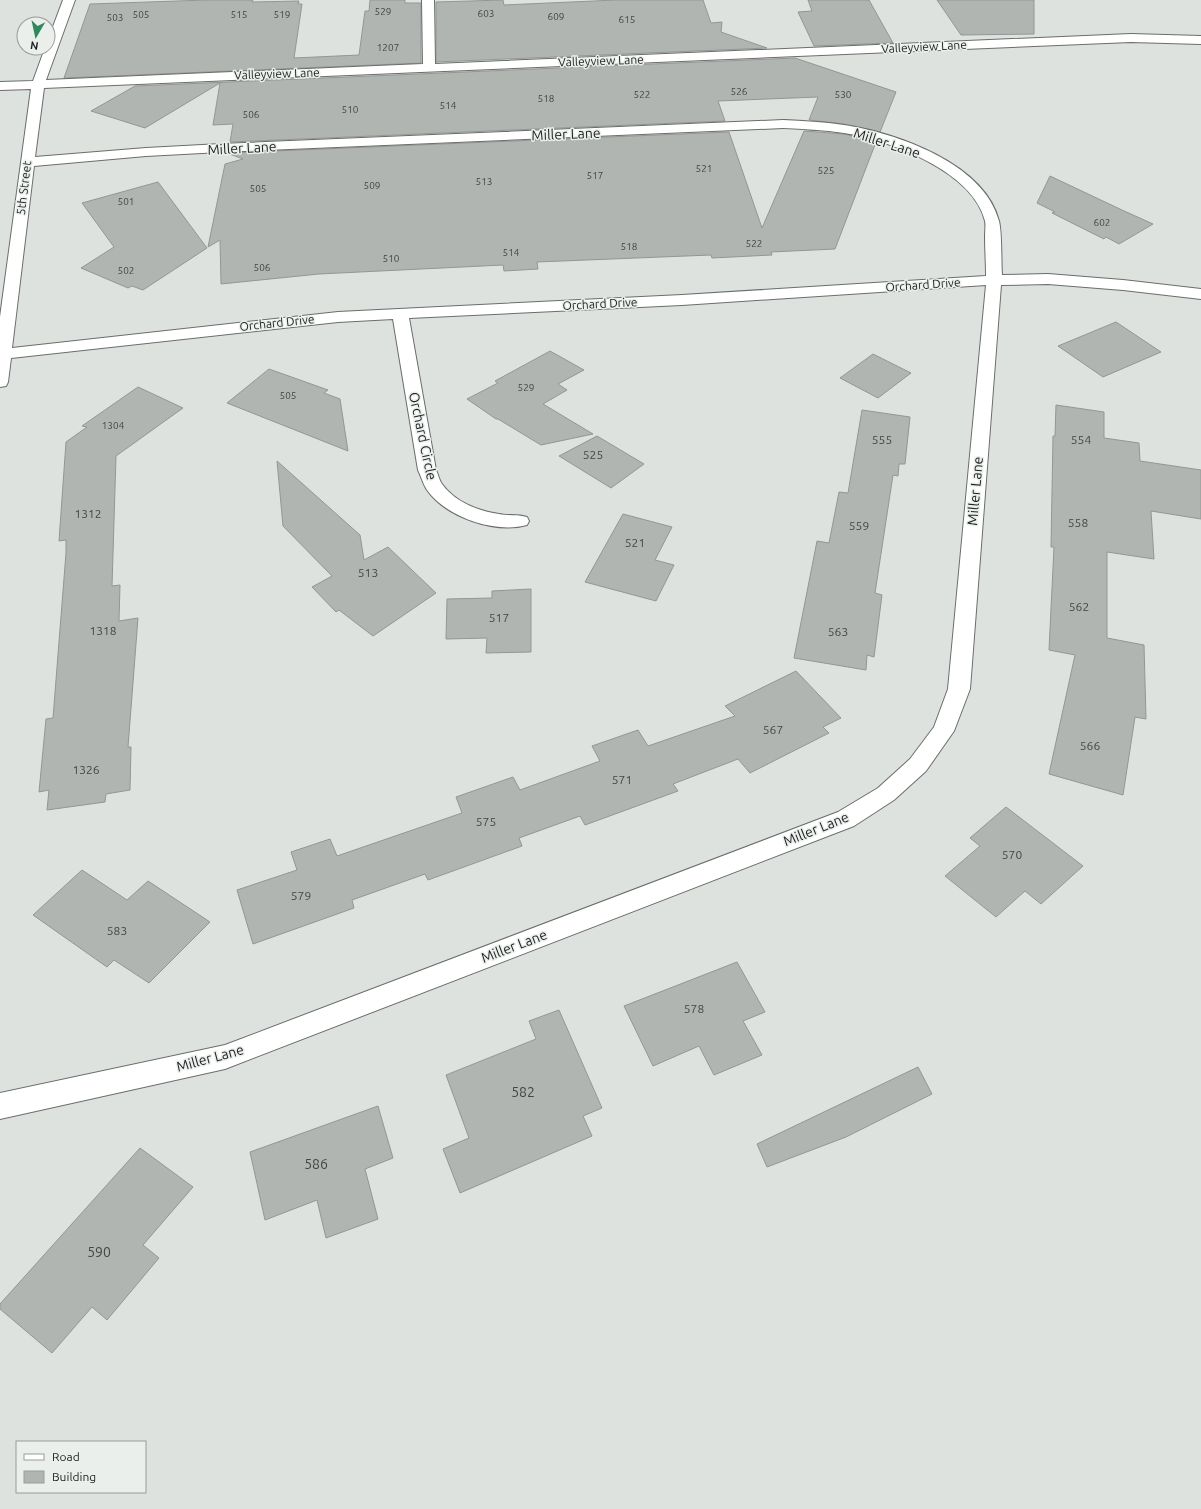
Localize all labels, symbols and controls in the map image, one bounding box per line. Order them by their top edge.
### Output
house number: 529 [375,6,391,17]
house number: 603 [478,8,494,19]
house number: 505 [133,9,149,20]
house number: 515 [231,9,247,20]
house number: 519 [274,9,290,20]
house number: 609 [548,11,564,22]
house number: 503 [107,12,123,23]
house number: 615 [619,14,635,25]
north arrow [16,16,56,56]
street label: Valleyview Lane [881,38,967,55]
text: N [29,39,39,52]
house number: 1207 [377,42,399,53]
street label: Valleyview Lane [558,53,644,68]
street label: Valleyview Lane [234,66,320,81]
house number: 526 [731,86,748,97]
house number: 522 [634,89,650,100]
house number: 530 [835,89,852,100]
house number: 518 [538,93,555,104]
house number: 514 [440,100,457,111]
house number: 510 [342,104,359,115]
house number: 506 [243,109,260,120]
street label: Miller Lane [531,125,601,143]
street label: Miller Lane [852,125,922,161]
street label: Miller Lane [207,138,277,158]
street label: 5th Street [14,160,33,216]
house number: 521 [696,163,712,174]
house number: 525 [818,165,834,176]
house number: 517 [587,170,603,181]
house number: 513 [476,176,492,187]
house number: 509 [364,180,380,191]
house number: 505 [250,183,266,194]
house number: 501 [118,196,134,207]
house number: 602 [1094,217,1110,228]
house number: 522 [746,238,762,249]
house number: 518 [621,241,638,252]
house number: 514 [503,247,520,258]
house number: 510 [383,253,400,264]
house number: 506 [254,262,271,273]
house number: 502 [118,265,134,276]
street label: Orchard Drive [885,275,961,294]
street label: Orchard Drive [562,295,638,312]
street label: Orchard Drive [239,312,315,333]
house number: 529 [518,382,534,393]
house number: 505 [280,390,296,401]
street label: Orchard Circle [406,390,440,482]
house number: 1304 [102,420,125,431]
house number: 555 [872,433,892,446]
house number: 554 [1071,433,1091,446]
house number: 525 [583,448,603,461]
street label: Miller Lane [964,456,986,526]
house number: 1312 [74,507,102,520]
house number: 558 [1068,516,1088,529]
house number: 559 [849,519,869,532]
house number: 521 [625,536,645,549]
house number: 513 [358,566,378,579]
house number: 562 [1069,600,1089,613]
house number: 517 [489,611,509,624]
house number: 1318 [89,624,117,637]
house number: 563 [828,625,848,638]
house number: 567 [763,723,783,736]
house number: 566 [1080,739,1100,752]
house number: 1326 [72,763,100,776]
house number: 571 [612,773,632,786]
street label: Miller Lane [781,809,851,849]
house number: 575 [476,815,496,828]
house number: 570 [1002,848,1022,861]
house number: 579 [291,889,311,902]
house number: 583 [107,924,127,937]
street label: Miller Lane [479,926,549,966]
house number: 578 [684,1002,704,1015]
street label: Miller Lane [175,1041,245,1075]
house number: 582 [511,1084,535,1100]
house number: 586 [304,1156,328,1172]
house number: 590 [87,1244,111,1260]
legend [16,1441,146,1493]
text: Road [52,1450,80,1463]
text: Building [52,1470,96,1483]

